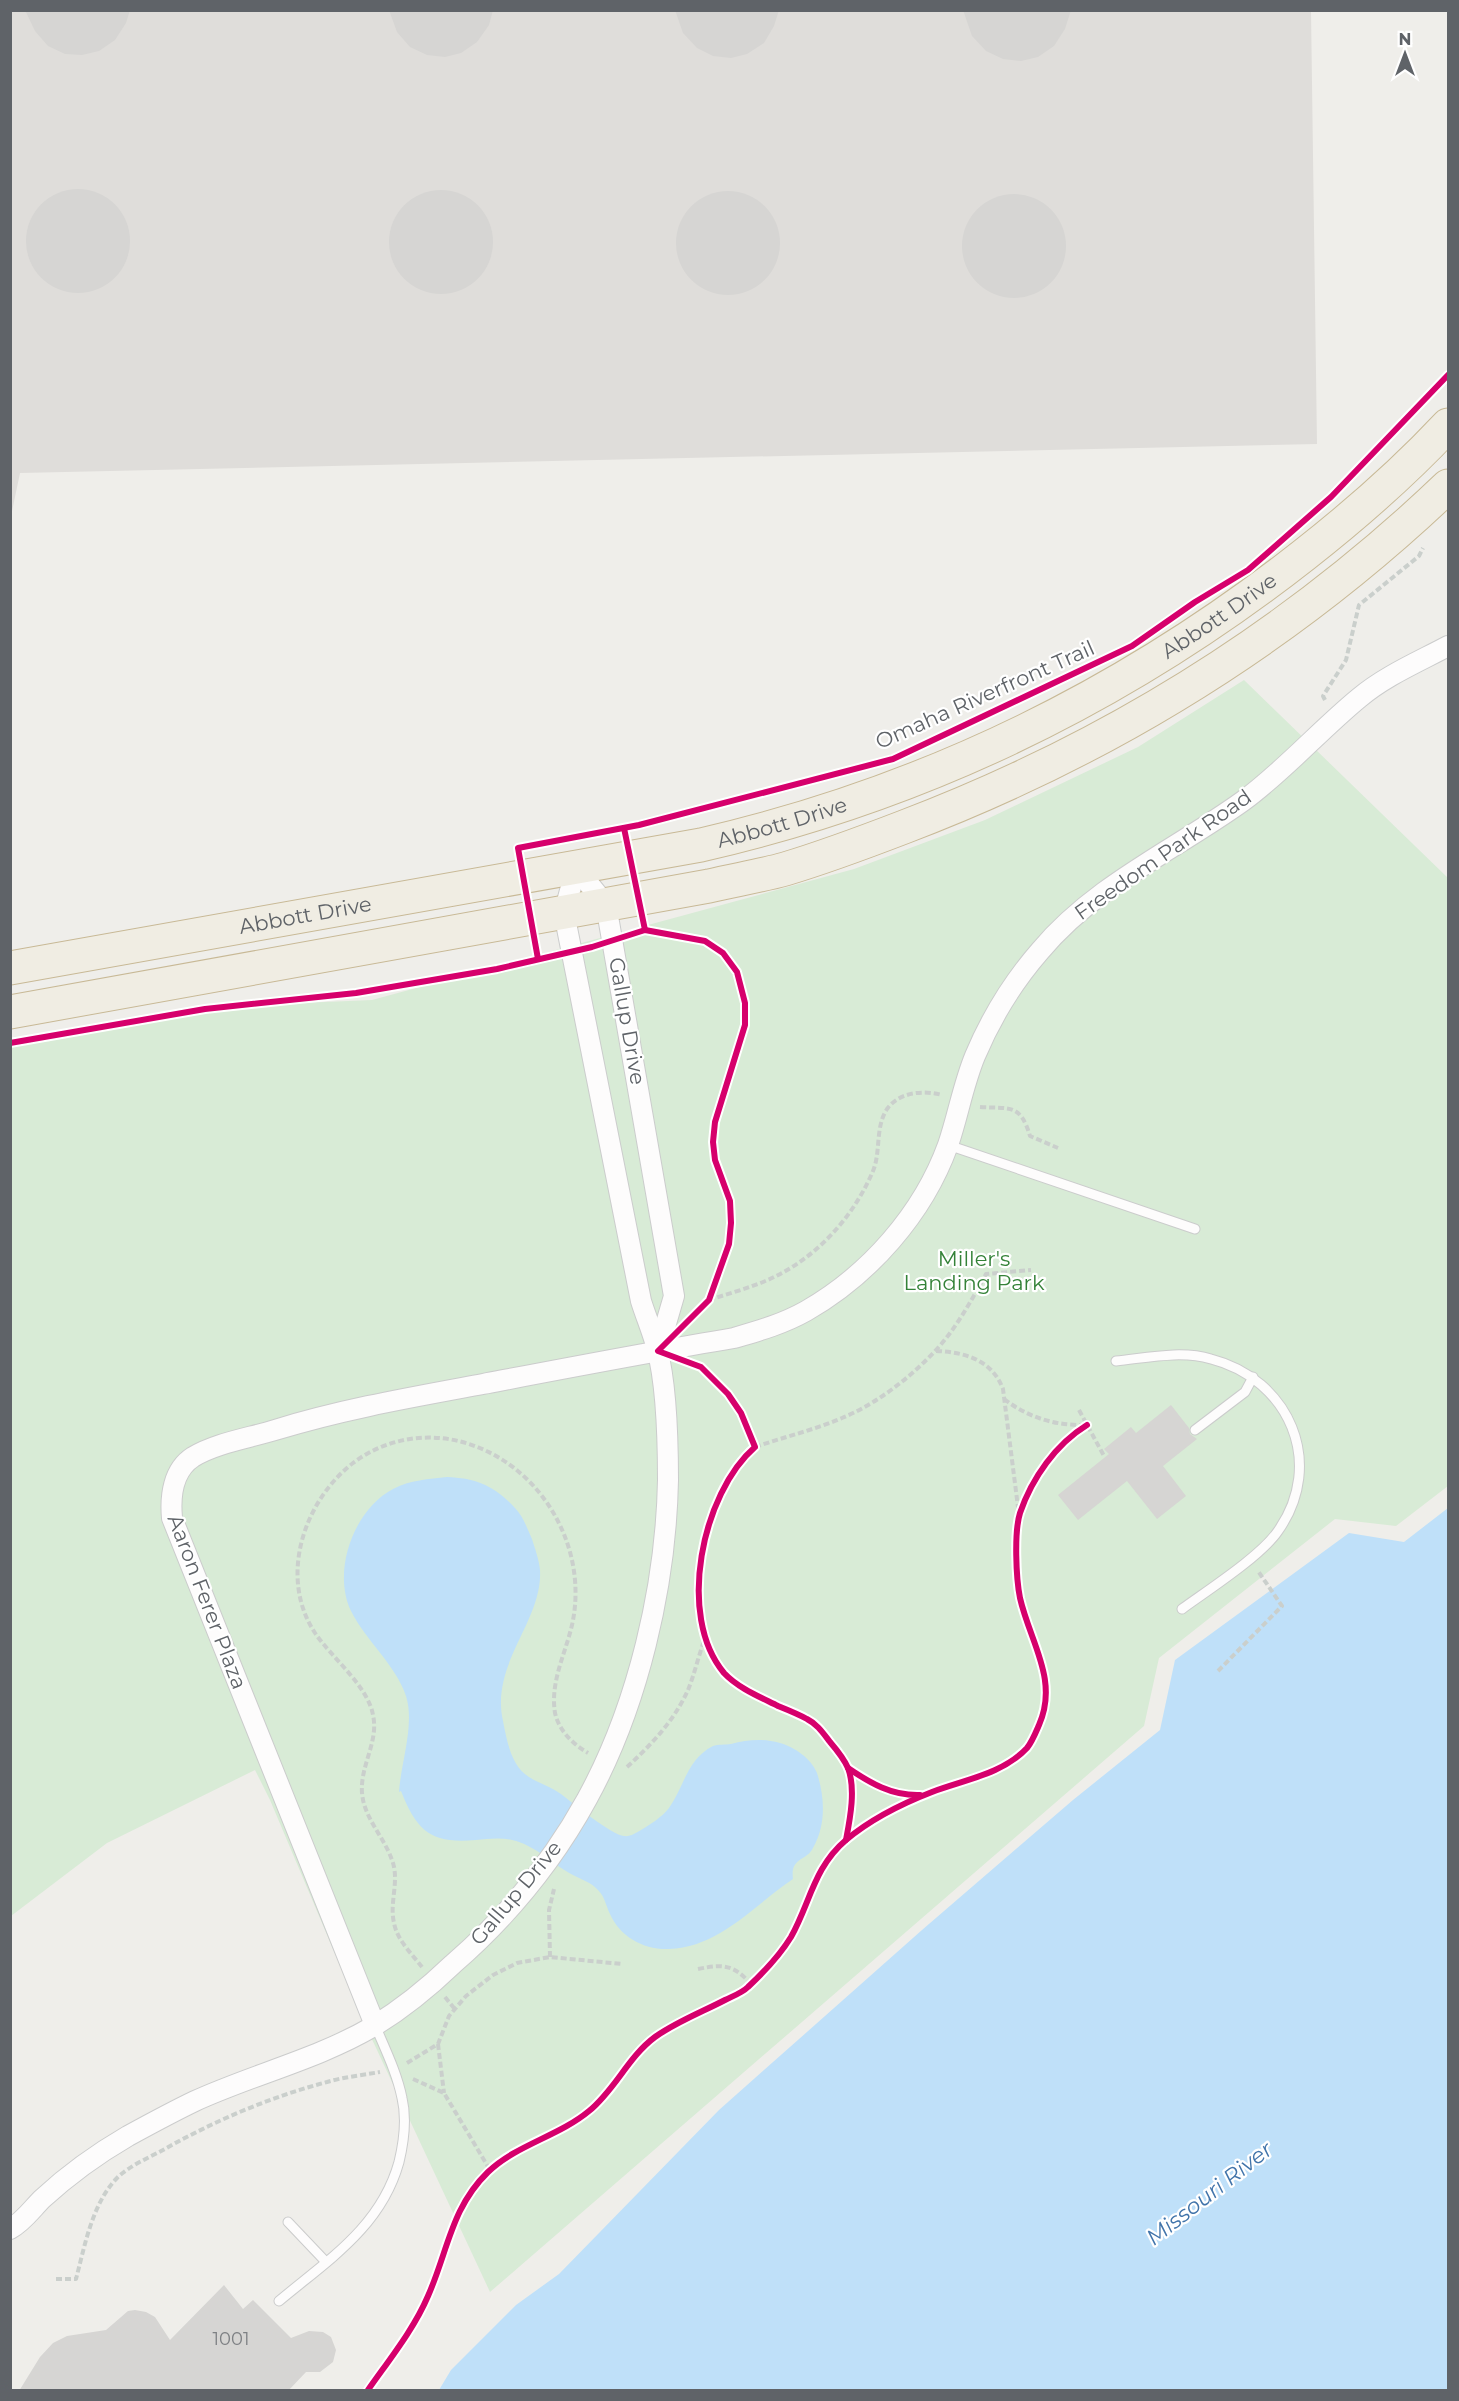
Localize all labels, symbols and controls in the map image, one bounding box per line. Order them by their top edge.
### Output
north arrow [1375,24,1435,84]
text: N [1399,30,1411,49]
street label: Abbott Drive [1157,567,1281,664]
street label: Omaha Riverfront Trail [871,635,1098,754]
street label: Freedom Park Road [1069,784,1256,925]
street label: Abbott Drive [715,792,850,853]
street label: Abbott Drive [237,891,373,939]
street label: Gallup Drive [604,955,651,1086]
park label: Miller's Landing Park [904,1246,1045,1295]
street label: Aaron Ferer Plaza [163,1511,252,1693]
street label: Gallup Drive [465,1835,567,1950]
water label: Missouri River [1141,2135,1279,2251]
house number: 1001 [213,2328,249,2350]

